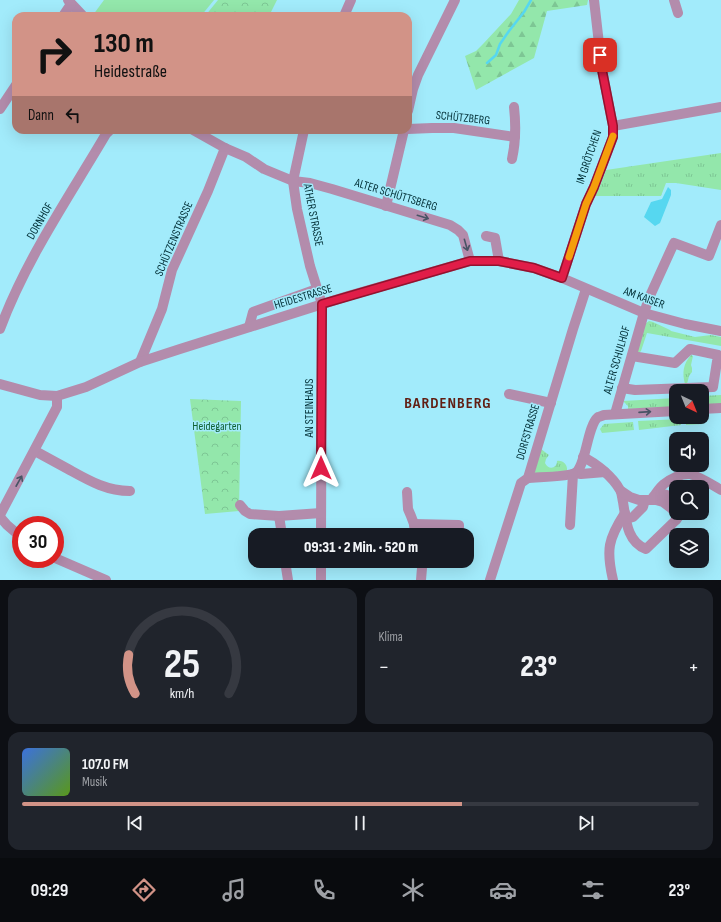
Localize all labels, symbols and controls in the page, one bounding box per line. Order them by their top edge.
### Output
text: 130 m [94,27,154,60]
icon: right [28,28,80,80]
pin [583,38,617,72]
icon: arrive [589,44,611,66]
text: Heidestraße [94,61,167,82]
icon: left [62,104,84,126]
text: Dann [28,106,54,125]
street label: SCHÜTZBERG [435,108,491,128]
street label: IM GRÖTCHEN [573,128,605,186]
street label: ALTER SCHÜTTSBERG [352,175,439,215]
street label: ATHER STRASSE [299,181,326,248]
street label: SCHÜTZENSTRASSE [152,199,196,278]
street label: DORNHOF [23,200,57,242]
one-way arrow [416,214,429,221]
one-way arrow [463,238,470,251]
street label: HEIDESTRASSE [272,281,334,313]
street label: AM KAISER [620,283,667,313]
street label: ALTER SCHULHOF [600,324,634,397]
street label: AN STEINHAUS [302,379,317,438]
north arrow [669,384,709,424]
map controls [669,384,709,568]
district label: BARDENBERG [404,394,492,413]
street label: DORFSTRASSE [513,402,543,462]
one-way arrow [638,409,651,416]
park label: Heidegarten [192,419,242,434]
button: sound [669,432,709,472]
position arrow [300,447,342,489]
one-way arrow [15,475,23,487]
button: search [669,480,709,520]
speed limit sign: 30 [12,516,64,568]
button: layers [669,528,709,568]
text: 09:31 · 2 Min. · 520 m [304,538,418,557]
text: Klima [379,629,403,645]
text: 25 [164,640,200,689]
text: 23° [520,649,557,685]
text: − [379,654,389,681]
text: + [688,654,699,681]
text: km/h [170,685,195,702]
text: 107.0 FM [82,755,128,774]
text: Musik [82,774,107,790]
icon: previous [124,812,146,834]
icon: pause [349,812,371,834]
icon: next [575,812,597,834]
icon: directions [130,876,158,904]
icon: music [220,876,248,904]
icon: phone [310,876,338,904]
icon: climate [399,876,427,904]
icon: car [489,876,517,904]
icon: filters [579,876,607,904]
text: 09:29 [31,880,68,901]
text: 23° [668,880,690,901]

